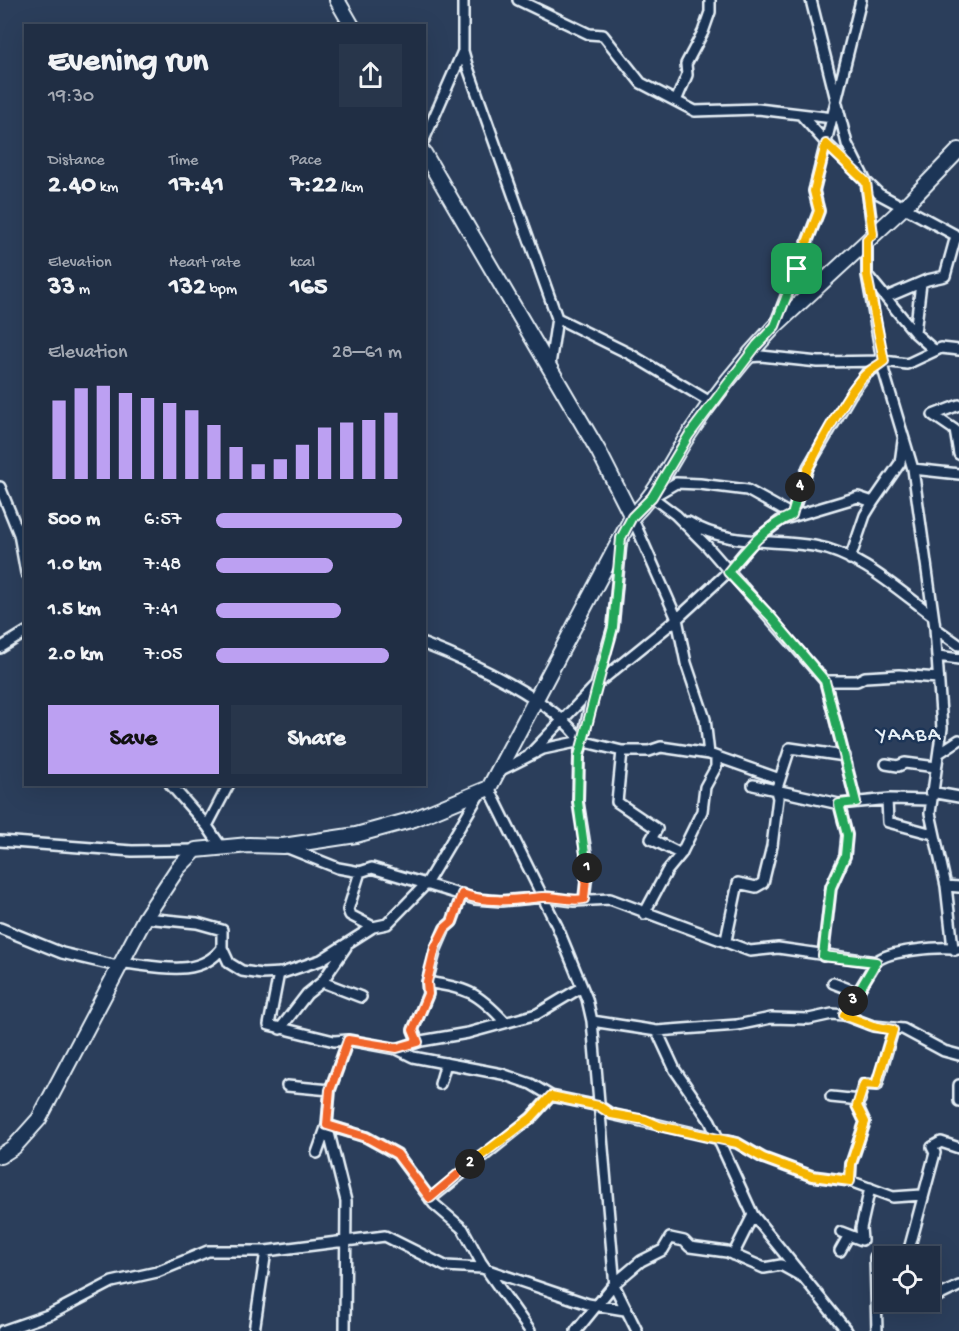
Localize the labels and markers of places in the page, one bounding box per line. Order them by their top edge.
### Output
pin [771,243,822,294]
pin: 4 [785,472,815,502]
pin: 1 [572,853,602,883]
pin: 3 [838,986,868,1016]
pin: 2 [455,1149,485,1179]

